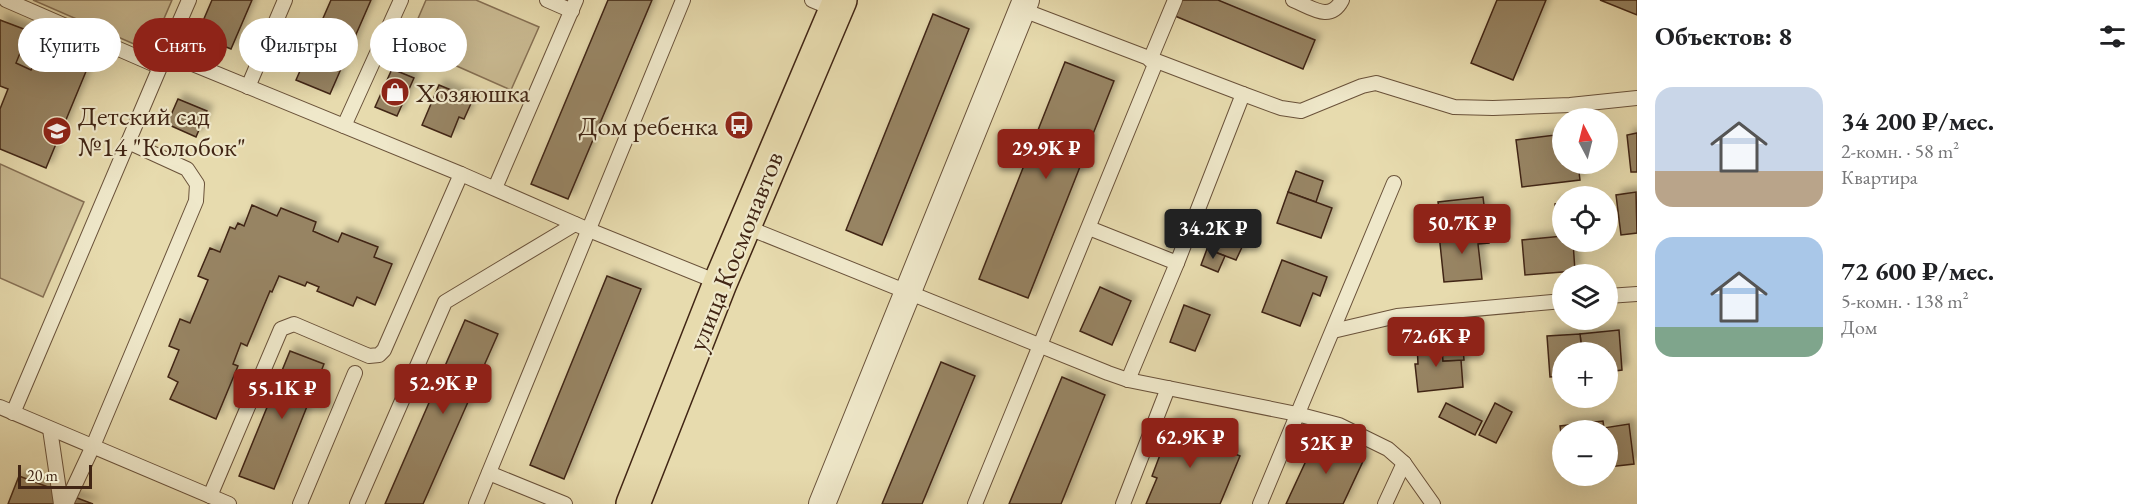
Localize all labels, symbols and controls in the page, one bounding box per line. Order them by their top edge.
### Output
chip: Купить [18,18,121,72]
chip: Снять [133,18,227,72]
chip: Фильтры [239,18,358,72]
chip: Новое [370,18,467,72]
text: Объектов: 8 [1655,19,1792,53]
icon: filters [2096,20,2129,53]
place label: Хозяюшка [415,75,530,110]
shop icon: Хозяюшка [379,76,411,108]
place label: Детский сад №14 "Колобок" [78,98,246,164]
text: 34 200 ₽/мес. [1841,104,1994,138]
place label: Дом ребенка [578,108,718,143]
north arrow [1552,108,1618,174]
map controls [1552,108,1618,486]
bus stop icon: Дом ребенка [723,109,755,141]
icon: home [1703,111,1775,183]
school or university icon: Детский сад №14 "Колобок" [41,115,73,147]
pin: 29.9K ₽ [991,129,1101,180]
text: 29.9K ₽ [1012,135,1080,161]
text: 2-комн. · 58 m² [1841,138,1959,164]
street label: улица Космонавтов [679,146,791,356]
text: Квартира [1841,164,1918,190]
button: locate [1552,186,1618,252]
pin: 50.7K ₽ [1407,204,1517,255]
pin: 34.2K ₽ [1158,209,1268,260]
text: 50.7K ₽ [1428,210,1496,236]
text: 34.2K ₽ [1179,215,1247,241]
text: 72 600 ₽/мес. [1841,254,1994,288]
icon: home [1703,261,1775,333]
button: layers [1552,264,1618,330]
text: 5-комн. · 138 m² [1841,288,1969,314]
text: Дом [1841,314,1877,340]
pin: 72.6K ₽ [1381,317,1491,368]
text: 72.6K ₽ [1402,323,1470,349]
button: + [1552,342,1618,408]
pin: 52.9K ₽ [388,364,498,415]
pin: 55.1K ₽ [227,369,337,420]
text: 52.9K ₽ [409,370,477,396]
text: 55.1K ₽ [248,375,316,401]
pin: 62.9K ₽ [1135,418,1245,469]
button: − [1552,420,1618,486]
text: 62.9K ₽ [1156,424,1224,450]
pin: 52K ₽ [1284,424,1368,475]
text: 52K ₽ [1299,430,1353,456]
scale bar [18,462,92,490]
text: 20 m [27,465,58,486]

